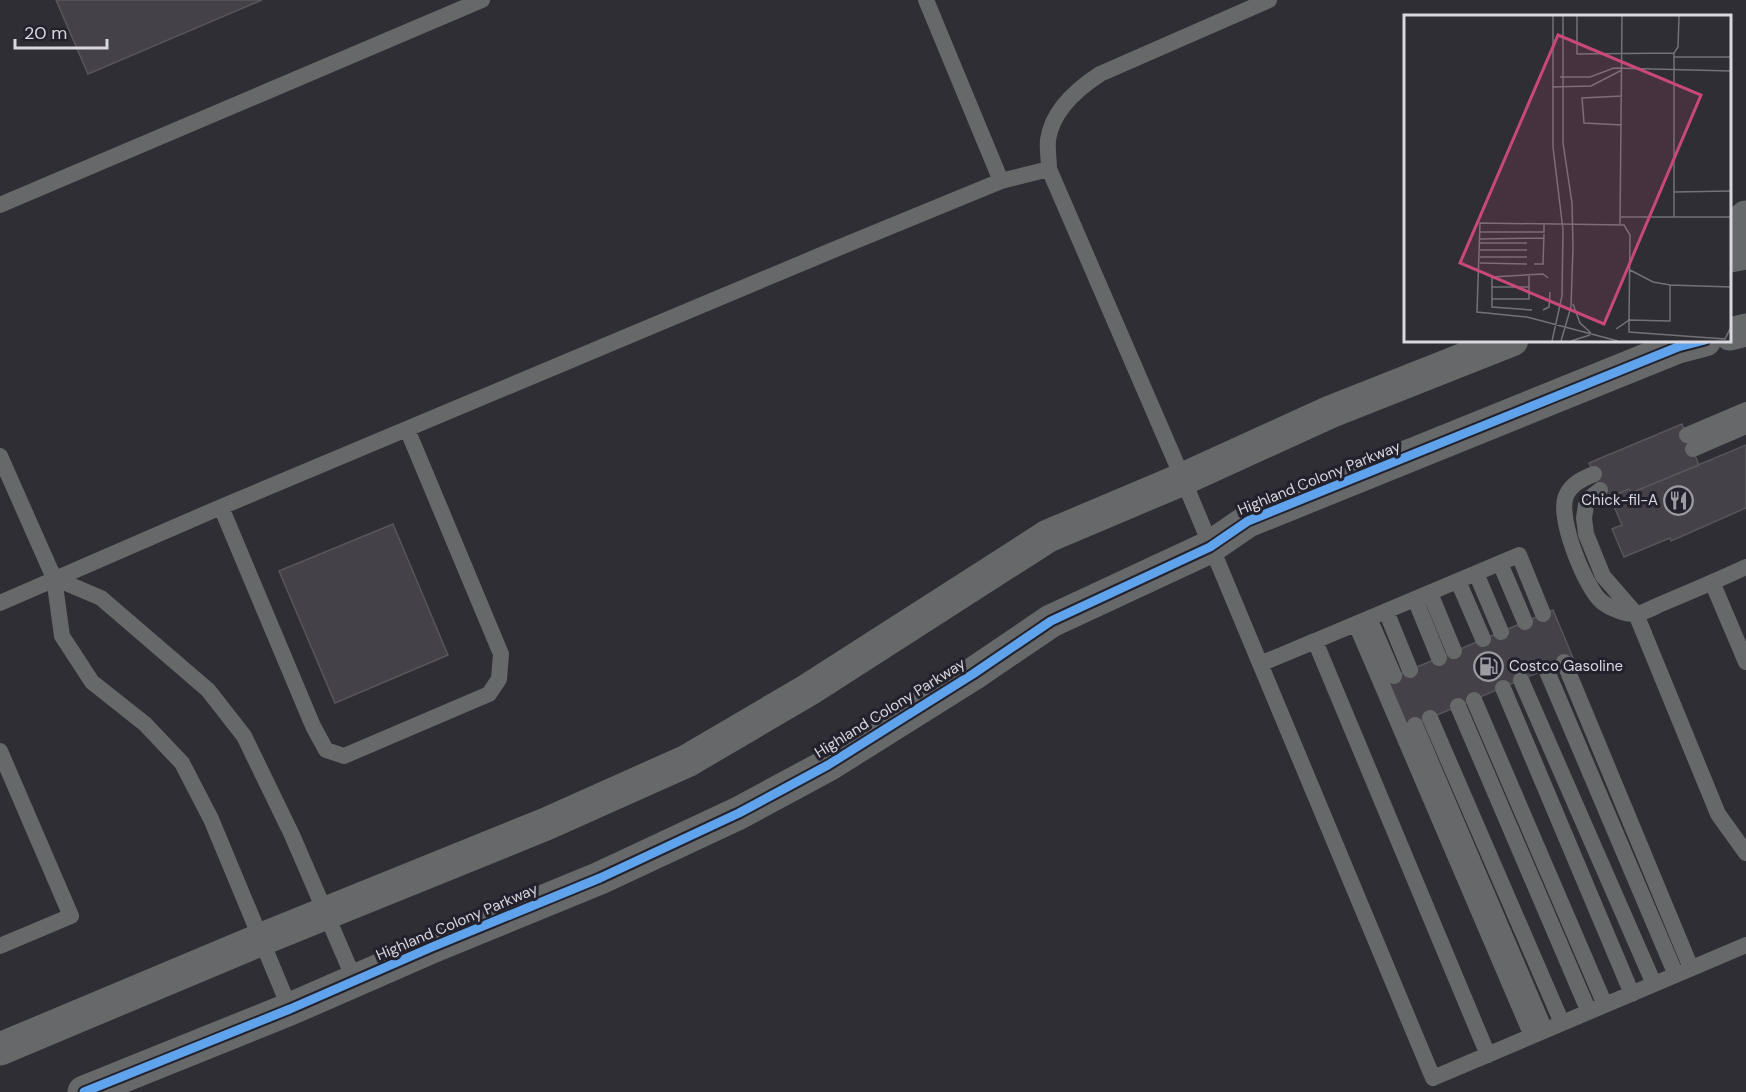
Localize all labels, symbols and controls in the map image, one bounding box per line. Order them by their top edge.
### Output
scale bar [15,12,106,50]
inset map [1404,15,1731,342]
text: 20 m [24,21,67,45]
street label: Highland Colony Parkway [1235,436,1404,520]
restaurant icon: Chick-fil-A [1663,484,1695,516]
place label: Chick-fil-A [1581,490,1658,510]
fuel station icon: Costco Gasoline [1472,650,1504,682]
street label: Highland Colony Parkway [811,653,970,763]
place label: Costco Gasoline [1509,656,1623,676]
street label: Highland Colony Parkway [373,879,542,965]

